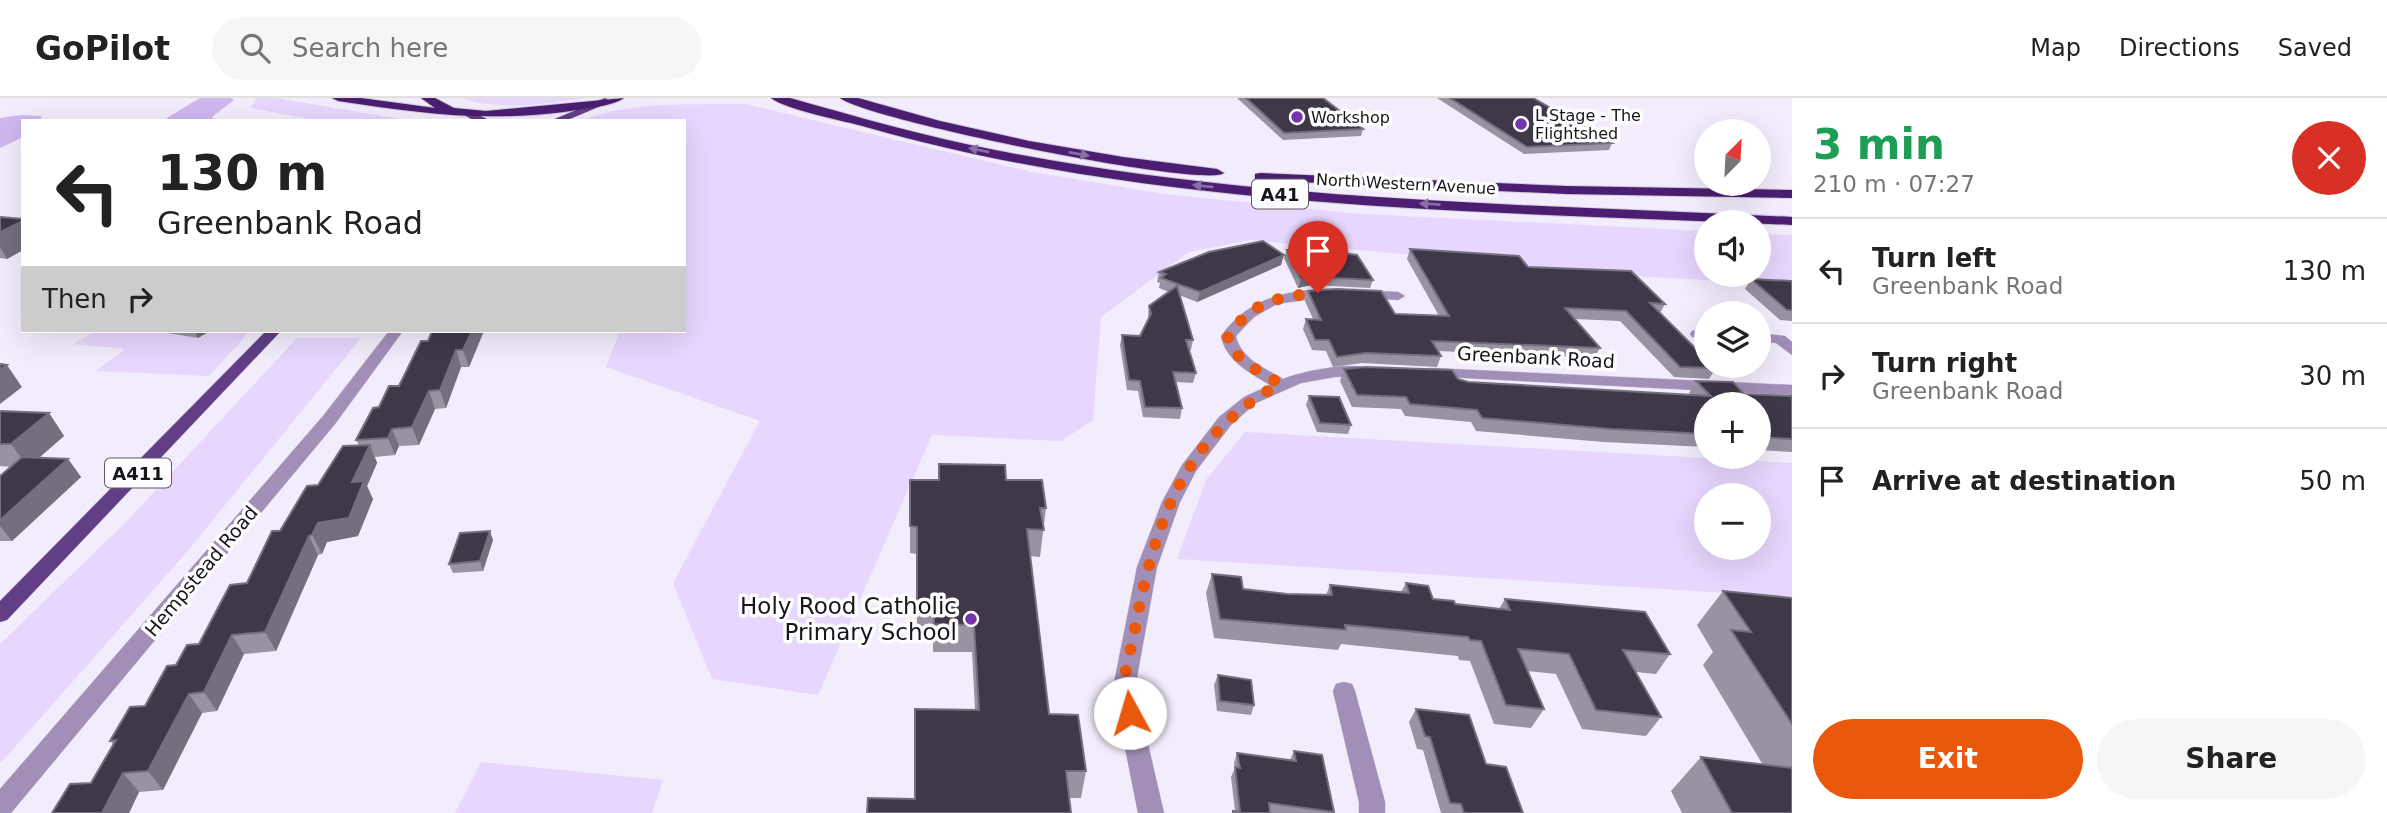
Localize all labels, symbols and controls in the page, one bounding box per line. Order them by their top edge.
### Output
search box [212,17,702,80]
text: GoPilot [35,29,170,68]
icon: search [236,29,274,67]
text: Search here [292,33,448,63]
text: Map [2030,34,2081,62]
text: Directions [2119,34,2240,62]
text: Saved [2278,34,2352,62]
place label: L Stage - The Flightshed [1535,106,1641,143]
place label: Workshop [1311,108,1390,127]
marker: Workshop [1289,109,1305,125]
marker: L Stage - The Flightshed [1513,116,1529,132]
north arrow [1694,119,1771,196]
map controls [1694,119,1771,560]
text: 3 min [1813,120,1945,169]
button: close [2292,121,2366,195]
text: 130 m [157,145,327,202]
one-way arrow [968,145,990,156]
icon: left [42,147,133,238]
one-way arrow [1068,149,1090,160]
street label: North Western Avenue [1316,170,1496,198]
text: 210 m · 07:27 [1813,171,1975,197]
one-way arrow [1192,180,1214,191]
road number: A41 [1252,180,1308,208]
one-way arrow [1419,199,1441,210]
text: Greenbank Road [157,204,423,242]
button: sound [1694,210,1771,287]
pin [1288,221,1348,293]
icon: arrive [1299,232,1337,270]
text: Turn left [1872,243,1996,273]
icon: left [1813,252,1851,290]
text: 130 m [2283,256,2366,286]
text: Greenbank Road [1872,273,2063,299]
icon: right [121,280,159,318]
text: Then [42,284,107,314]
button: layers [1694,301,1771,378]
street label: Greenbank Road [1457,342,1615,372]
text: Turn right [1872,348,2017,378]
icon: right [1813,357,1851,395]
text: 30 m [2299,361,2366,391]
text: Greenbank Road [1872,378,2063,404]
button: + [1694,392,1771,469]
road number: A411 [105,458,171,488]
icon: arrive [1813,462,1851,500]
text: Arrive at destination [1872,466,2176,496]
text: 50 m [2299,466,2366,496]
button: − [1694,483,1771,560]
street label: Hempstead Road [140,501,262,641]
place label: Holy Rood Catholic Primary School [740,593,957,645]
marker: Holy Rood Catholic Primary School [963,611,979,627]
position arrow [1093,676,1167,750]
button: Exit [1813,719,2083,799]
button: Share [2097,719,2366,799]

